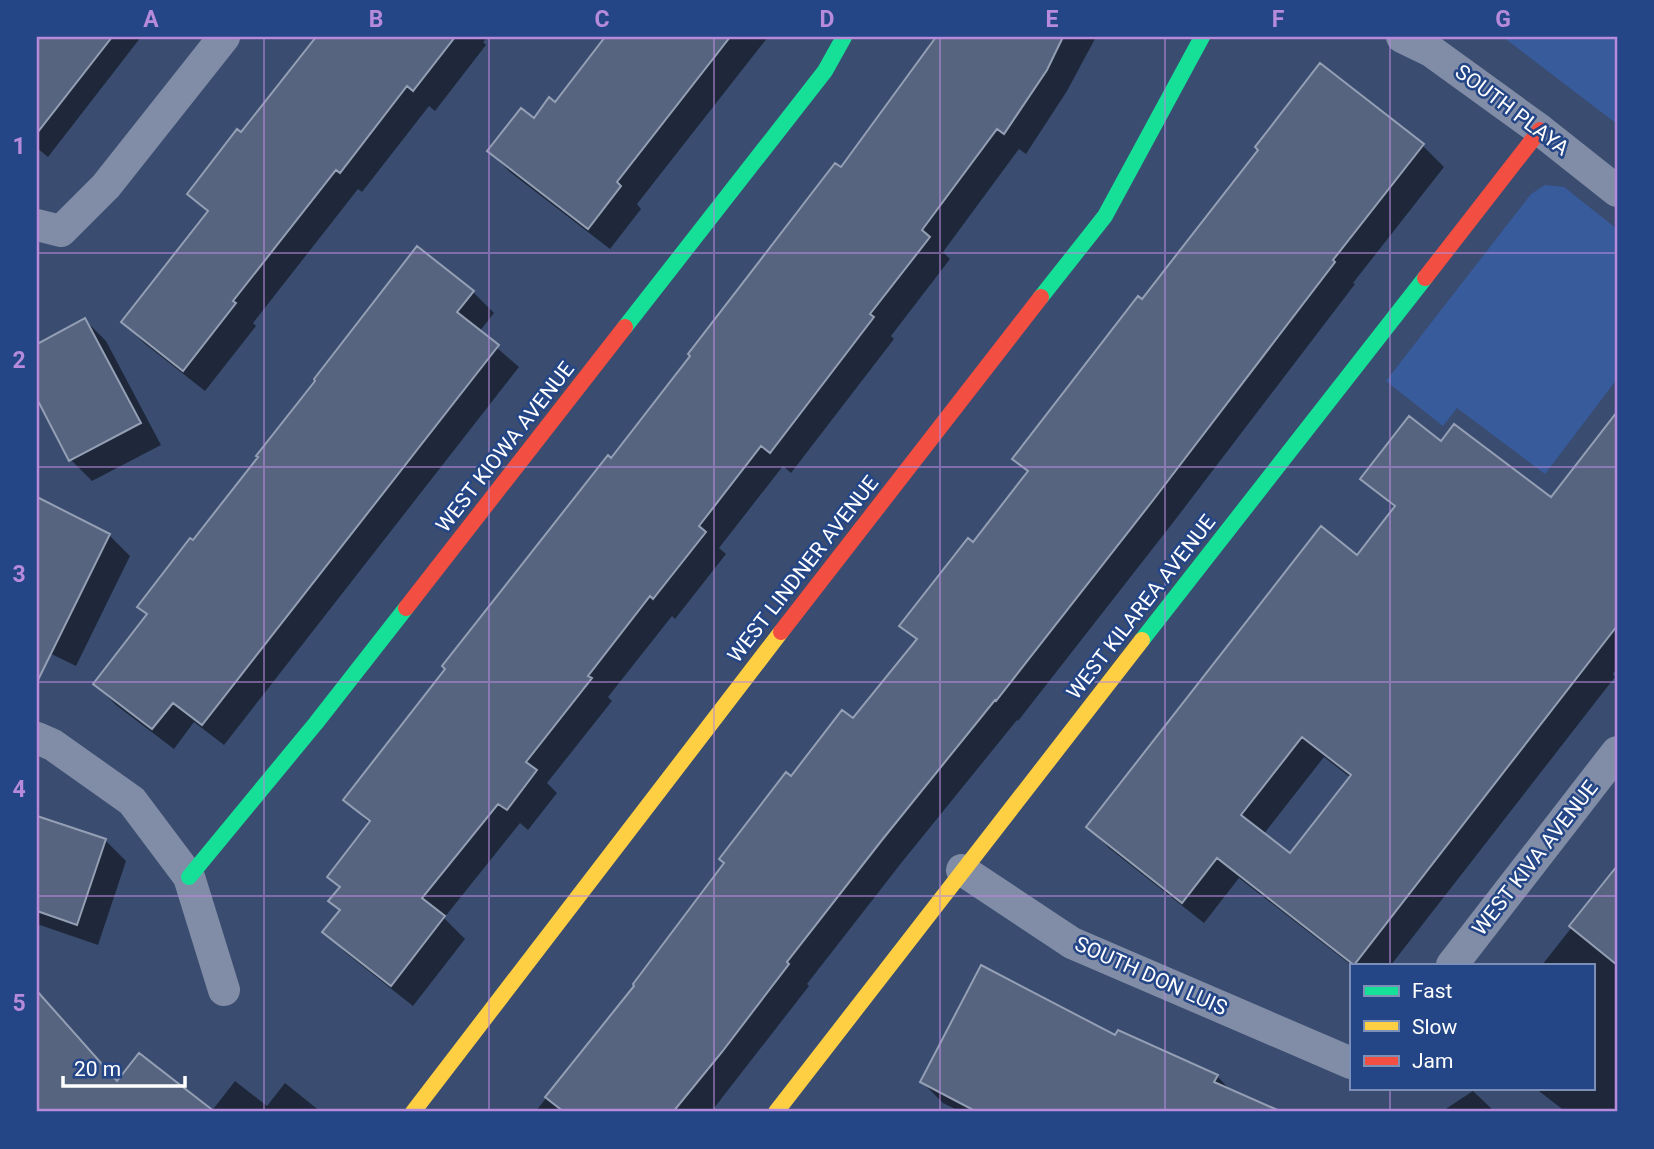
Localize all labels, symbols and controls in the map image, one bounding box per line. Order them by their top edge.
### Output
text: A [143,6,159,33]
text: B [369,6,383,33]
text: C [594,6,610,33]
text: D [820,6,834,33]
text: E [1046,6,1059,33]
text: F [1272,6,1285,33]
text: G [1495,6,1511,33]
street label: SOUTH PLAYA [1450,59,1574,161]
text: 1 [12,133,26,160]
text: 2 [12,347,26,374]
street label: WEST KIOWA AVENUE [431,357,579,537]
street label: WEST LINDNER AVENUE [723,471,883,667]
street label: WEST KILAREA AVENUE [1062,510,1220,704]
text: 3 [12,561,26,588]
text: 4 [12,776,26,803]
street label: WEST KIVA AVENUE [1467,776,1603,940]
street label: SOUTH DON LUIS [1071,932,1231,1020]
legend [1350,964,1594,1090]
text: Fast [1412,979,1453,1003]
text: 5 [12,990,26,1017]
text: Slow [1412,1015,1458,1039]
scale bar [63,1044,186,1088]
text: Jam [1412,1049,1453,1073]
text: 20 m [74,1057,121,1081]

